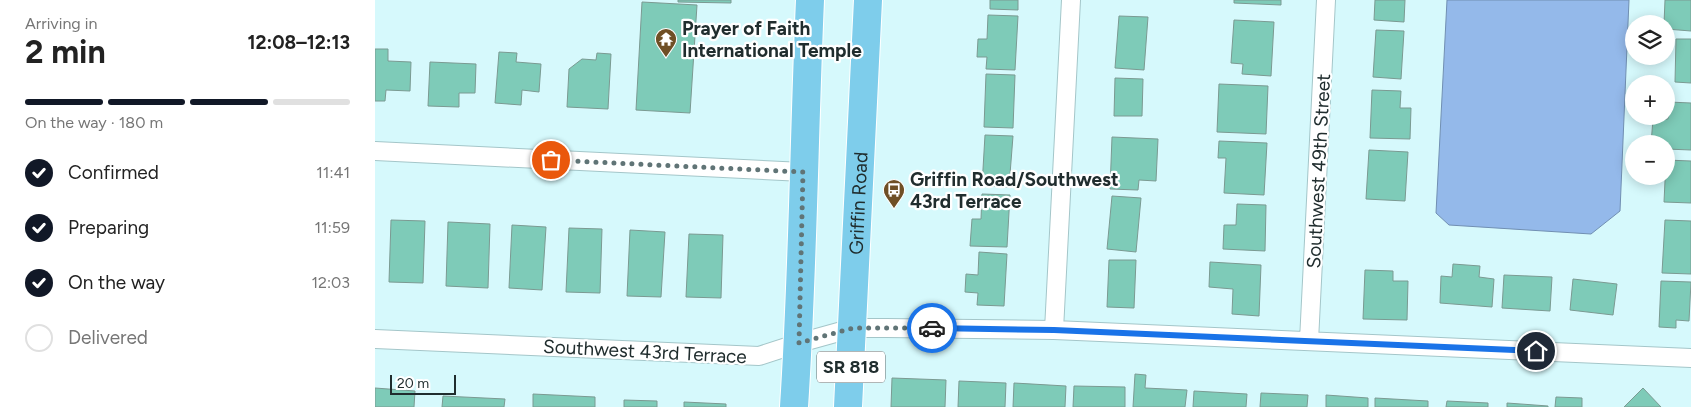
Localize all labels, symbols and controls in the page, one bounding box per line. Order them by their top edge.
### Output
text: Arriving in [25,14,97,33]
map controls [1625,15,1675,185]
button: layers [1625,15,1675,65]
place label: Prayer of Faith International Temple [682,17,862,62]
temple icon: Prayer of Faith International Temple [654,27,678,58]
text: 12:08–12:13 [248,31,350,54]
text: 2 min [25,33,106,71]
street label: Southwest 49th Street [1302,73,1335,269]
button: + [1625,75,1675,125]
text: On the way · 180 m [25,113,163,132]
button: − [1625,135,1675,185]
pin [530,139,572,181]
icon: bag [537,146,565,174]
street label: Griffin Road [845,151,873,255]
icon: check [25,159,53,187]
text: Confirmed [68,161,159,184]
text: 11:41 [316,163,350,182]
place label: Griffin Road/Southwest 43rd Terrace [910,168,1119,213]
bus stop icon: Griffin Road/Southwest 43rd Terrace [882,178,906,209]
icon: check [25,214,53,242]
text: Preparing [68,216,149,239]
text: 11:59 [314,218,350,237]
icon: check [25,269,53,297]
text: On the way [68,271,165,294]
text: 12:03 [311,273,350,292]
courier [907,303,957,353]
icon: car [918,314,946,342]
text: Delivered [68,326,148,349]
pin [1515,330,1557,372]
street label: Southwest 43rd Terrace [543,335,747,368]
icon: home [1522,337,1550,365]
road number: SR 818 [817,352,885,382]
scale bar [390,372,456,395]
text: 20 m [397,375,429,392]

